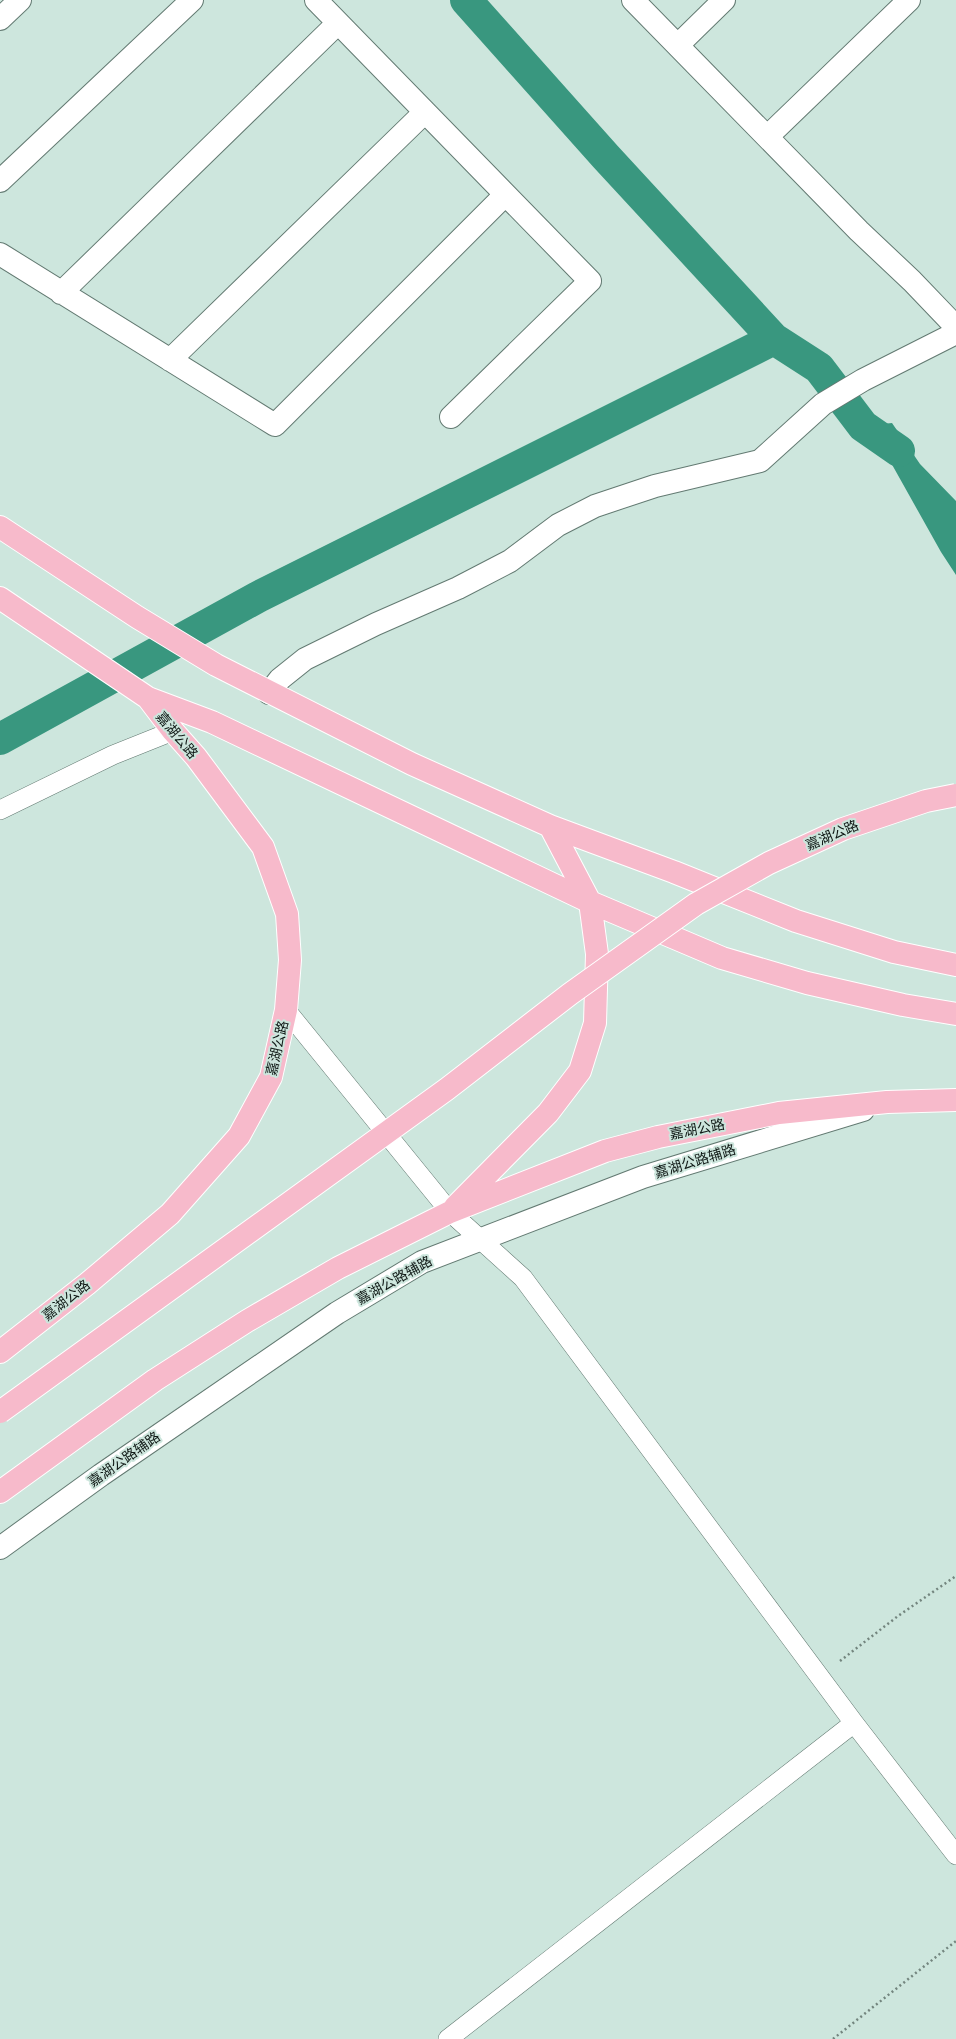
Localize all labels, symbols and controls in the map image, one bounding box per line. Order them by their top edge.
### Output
street label: 嘉湖公路 [153,708,202,762]
street label: 嘉湖公路 [803,816,861,853]
street label: 嘉湖公路 [262,1019,291,1077]
street label: 嘉湖公路 [668,1115,726,1142]
street label: 嘉湖公路辅路 [652,1140,738,1181]
street label: 嘉湖公路辅路 [353,1252,435,1307]
street label: 嘉湖公路 [38,1276,93,1324]
street label: 嘉湖公路辅路 [84,1428,163,1490]

